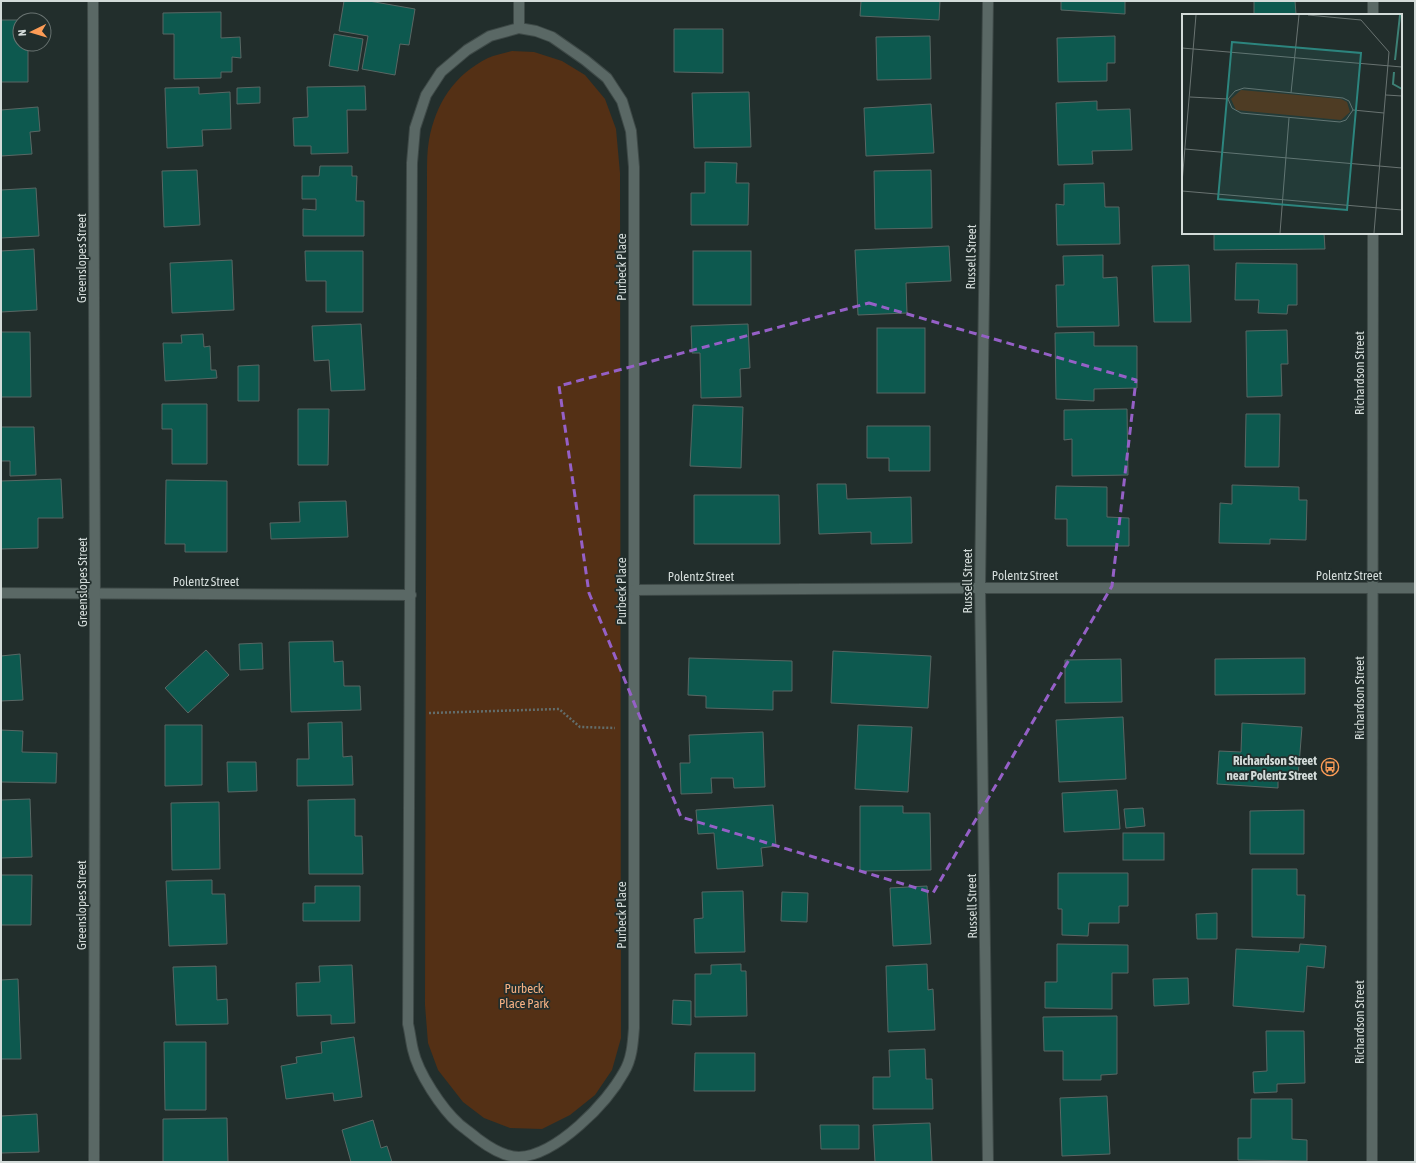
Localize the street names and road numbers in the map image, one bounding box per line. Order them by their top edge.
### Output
street label: Greenslopes Street [74,213,89,303]
street label: Russell Street [963,224,979,290]
street label: Purbeck Place [614,233,629,301]
street label: Richardson Street [1352,331,1367,415]
street label: Greenslopes Street [75,537,90,627]
street label: Russell Street [960,548,975,614]
street label: Purbeck Place [614,557,629,625]
street label: Polentz Street [992,568,1059,583]
street label: Polentz Street [1316,568,1383,583]
street label: Polentz Street [668,569,735,584]
street label: Polentz Street [173,574,240,589]
street label: Richardson Street [1352,656,1367,740]
street label: Greenslopes Street [74,860,89,950]
street label: Russell Street [964,873,980,939]
street label: Purbeck Place [614,881,629,949]
street label: Richardson Street [1352,980,1367,1064]

